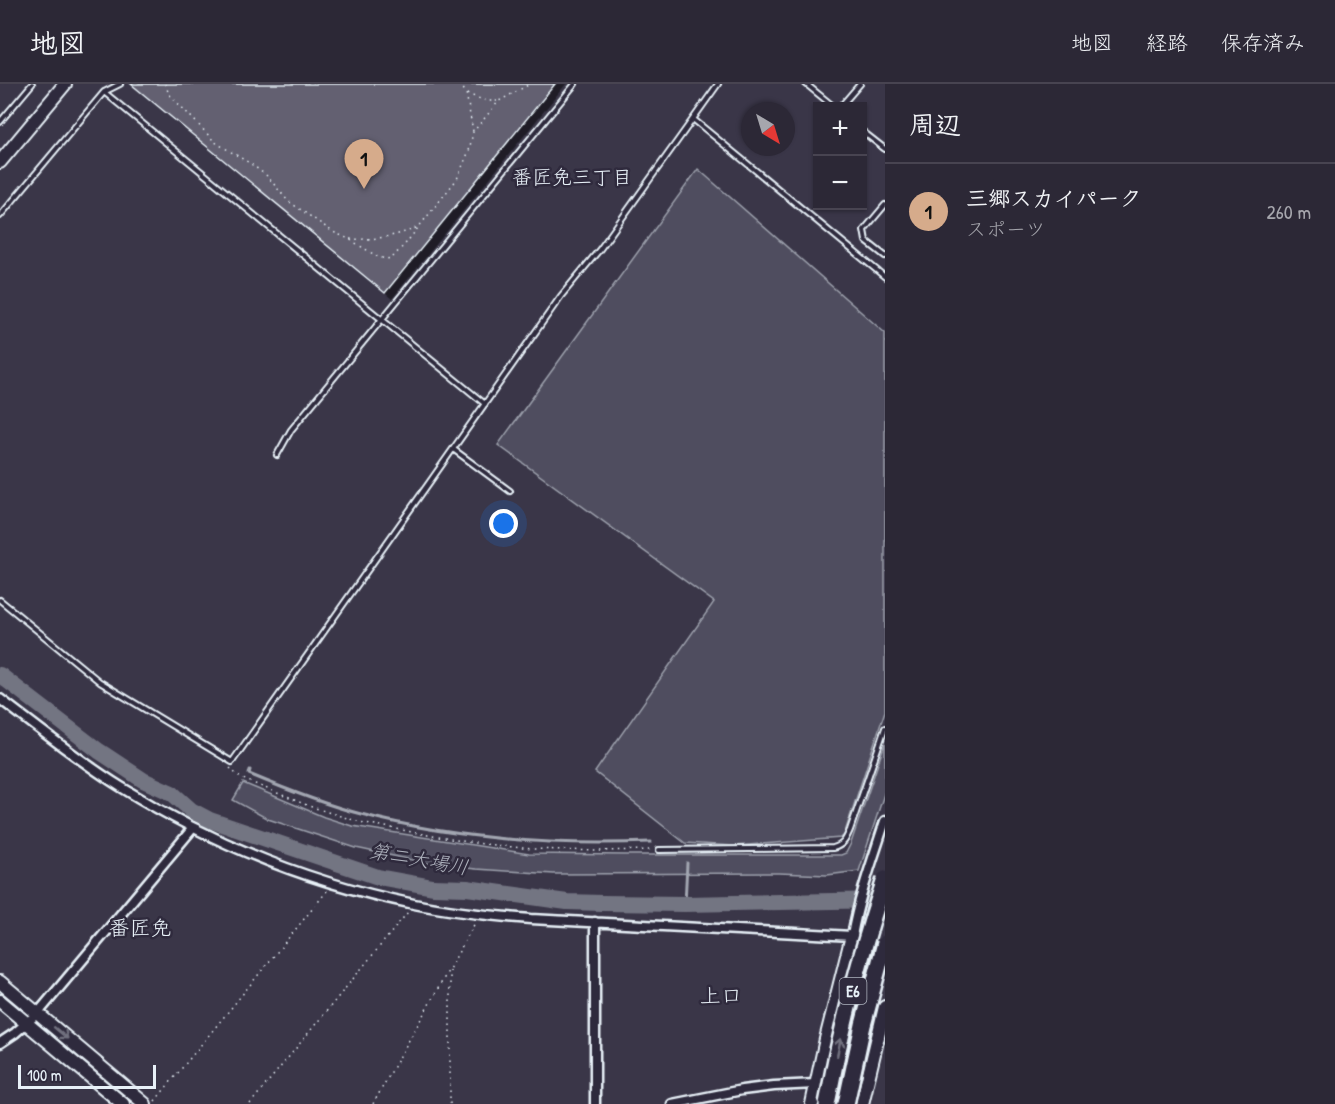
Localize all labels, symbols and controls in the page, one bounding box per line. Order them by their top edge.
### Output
text: 地図 [30,24,86,62]
text: 地図 [1071,28,1113,57]
text: 経路 [1146,28,1188,57]
text: 保存済み [1221,28,1305,57]
north arrow [741,102,795,156]
map controls [813,102,867,210]
button: + [813,102,867,156]
text: 周辺 [909,107,961,142]
pin: 1 [344,140,384,189]
button: − [813,156,867,210]
district label: 番匠免三丁目 [512,163,632,190]
text: 三郷スカイパーク [966,183,1142,213]
text: 1 [925,198,932,225]
text: 260 m [1267,198,1311,225]
text: スポーツ [966,215,1046,242]
your location [489,509,518,538]
water label: 第二大場川 [368,837,471,880]
district label: 番匠免 [109,913,172,942]
road number: E6 [840,978,866,1004]
district label: 上口 [700,981,742,1010]
one-way arrow [53,1026,68,1040]
one-way arrow [834,1037,845,1057]
scale bar [18,1062,156,1090]
text: 100 m [27,1064,62,1086]

